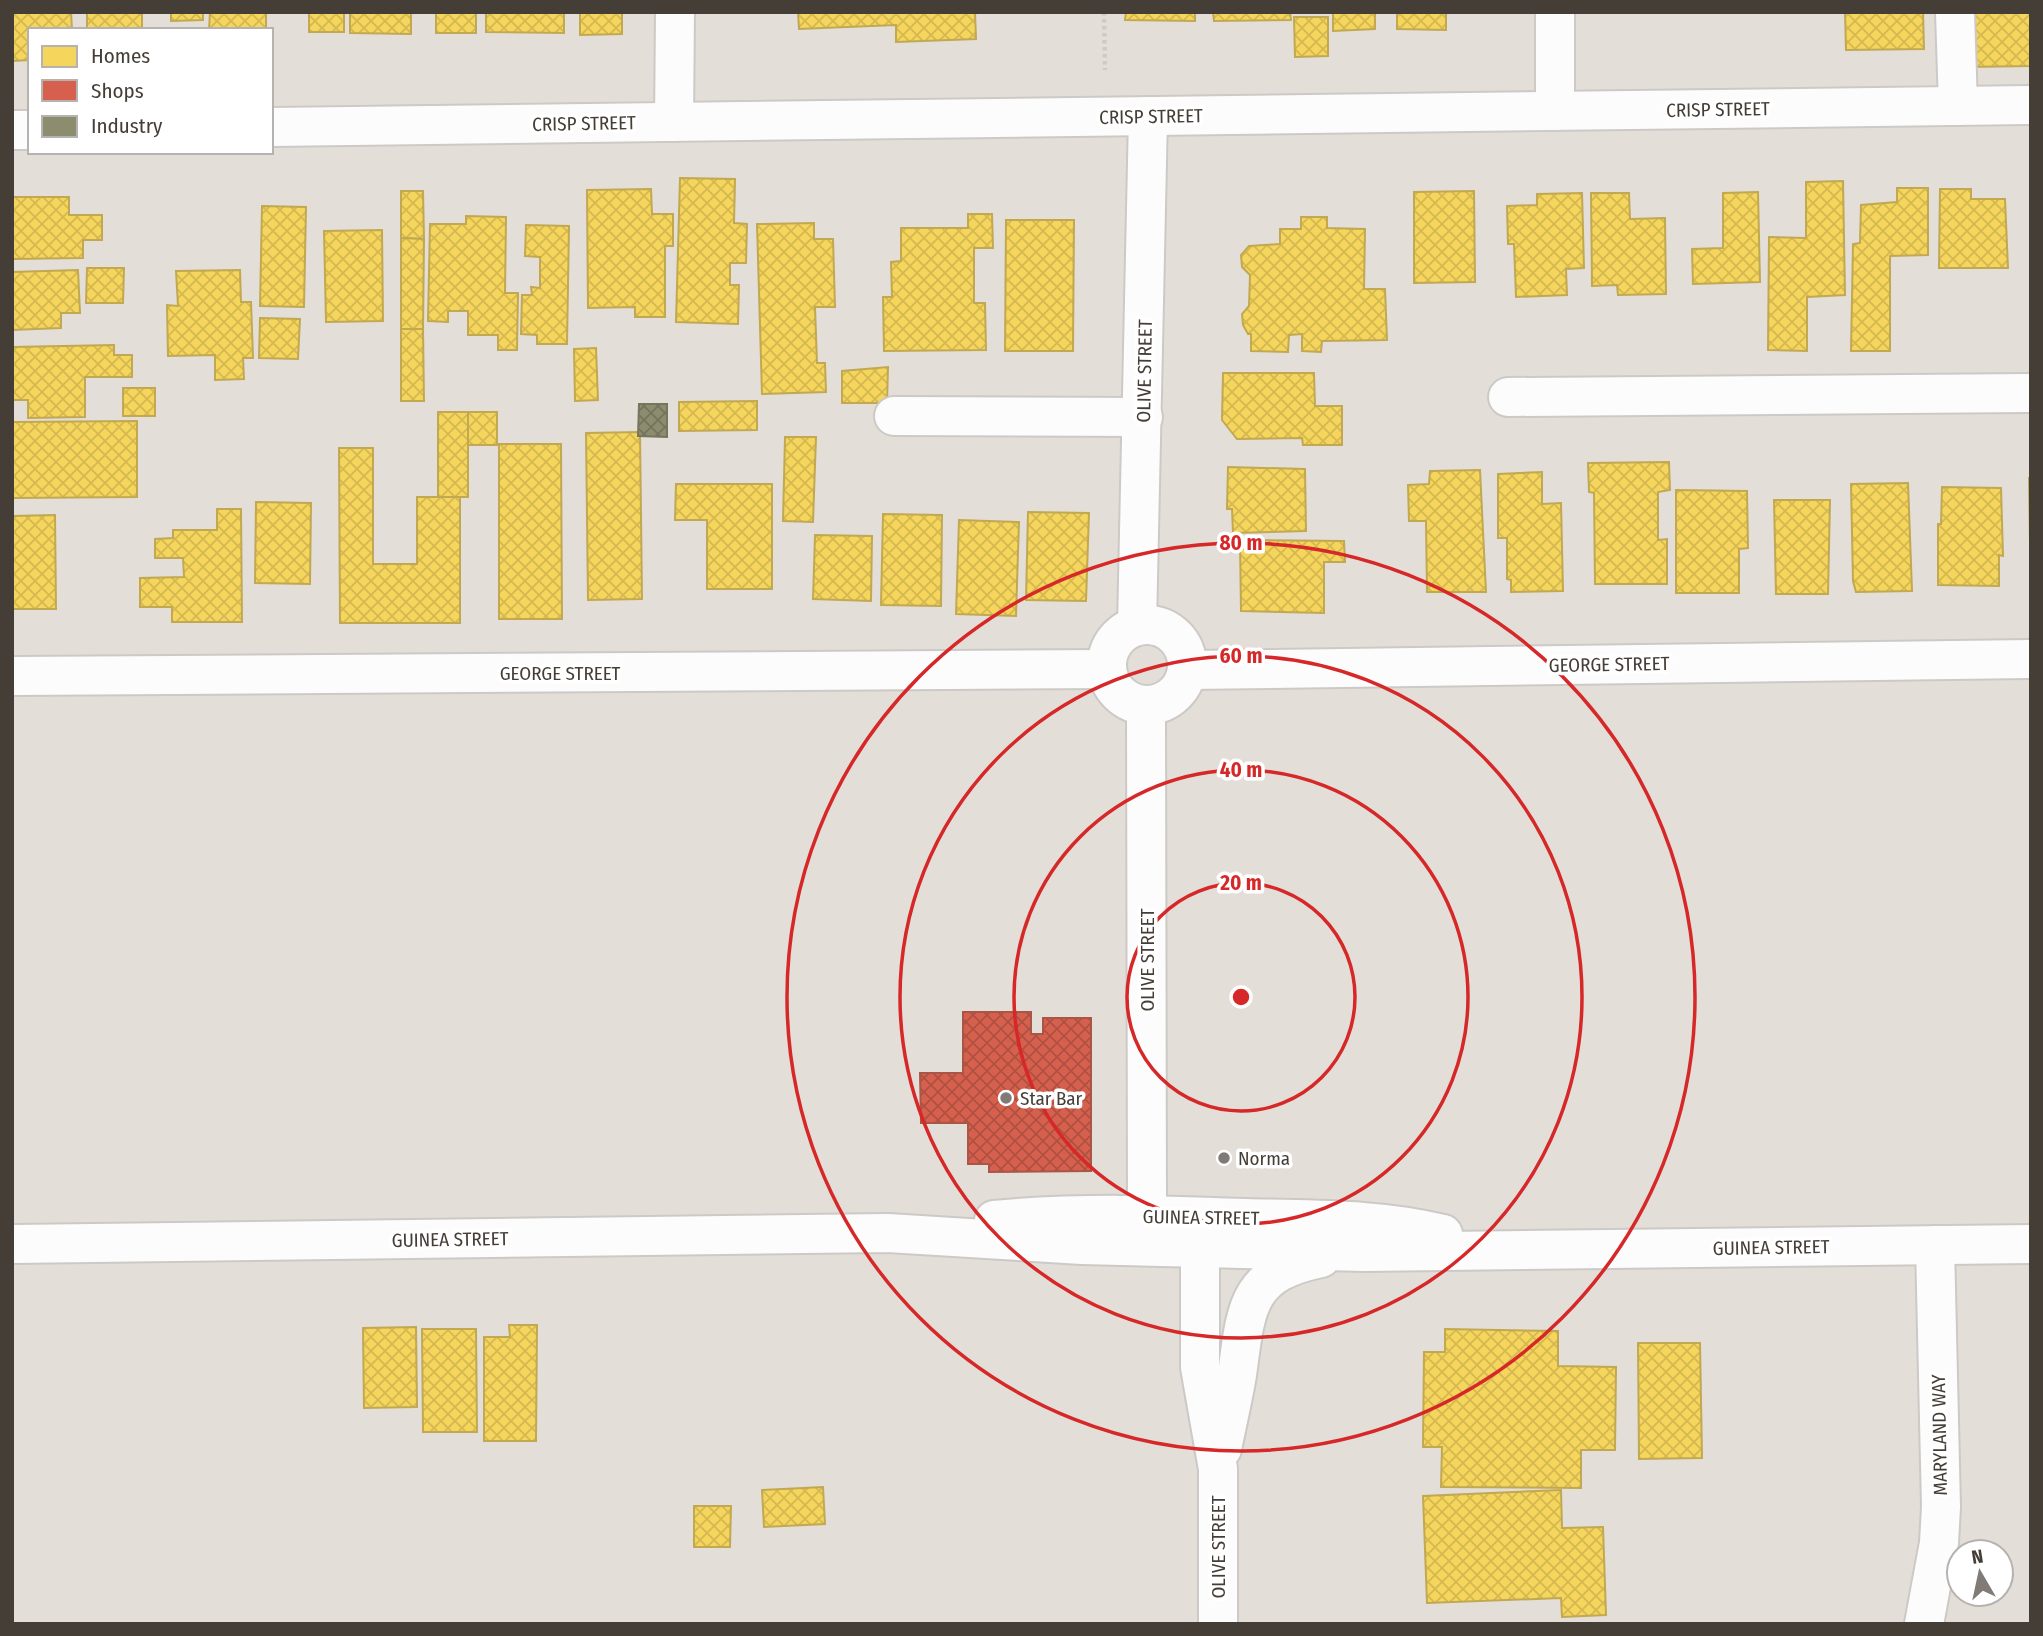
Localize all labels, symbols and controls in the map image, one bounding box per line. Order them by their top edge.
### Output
legend [28,28,273,154]
text: Homes [91,43,150,69]
text: Shops [91,78,144,104]
street label: CRISP STREET [1666,97,1770,122]
street label: CRISP STREET [1099,104,1203,129]
street label: CRISP STREET [532,111,636,136]
text: Industry [91,113,163,139]
street label: OLIVE STREET [1132,319,1157,423]
text: 80 m [1220,530,1262,556]
text: 60 m [1220,643,1262,669]
street label: GEORGE STREET [1548,652,1670,677]
street label: GEORGE STREET [500,662,621,685]
text: 40 m [1220,757,1262,783]
text: 20 m [1219,870,1262,896]
street label: OLIVE STREET [1136,908,1159,1012]
centre of rings [1229,985,1253,1009]
place label: Star Bar [1020,1087,1083,1110]
marker: Star Bar [998,1090,1014,1106]
place label: Norma [1238,1147,1290,1170]
marker: Norma [1216,1150,1232,1166]
street label: GUINEA STREET [1142,1205,1260,1230]
street label: GUINEA STREET [391,1227,509,1252]
street label: GUINEA STREET [1712,1235,1830,1260]
street label: MARYLAND WAY [1927,1374,1952,1496]
street label: OLIVE STREET [1207,1495,1230,1599]
north arrow [1945,1538,2015,1608]
text: N [1970,1544,1985,1569]

